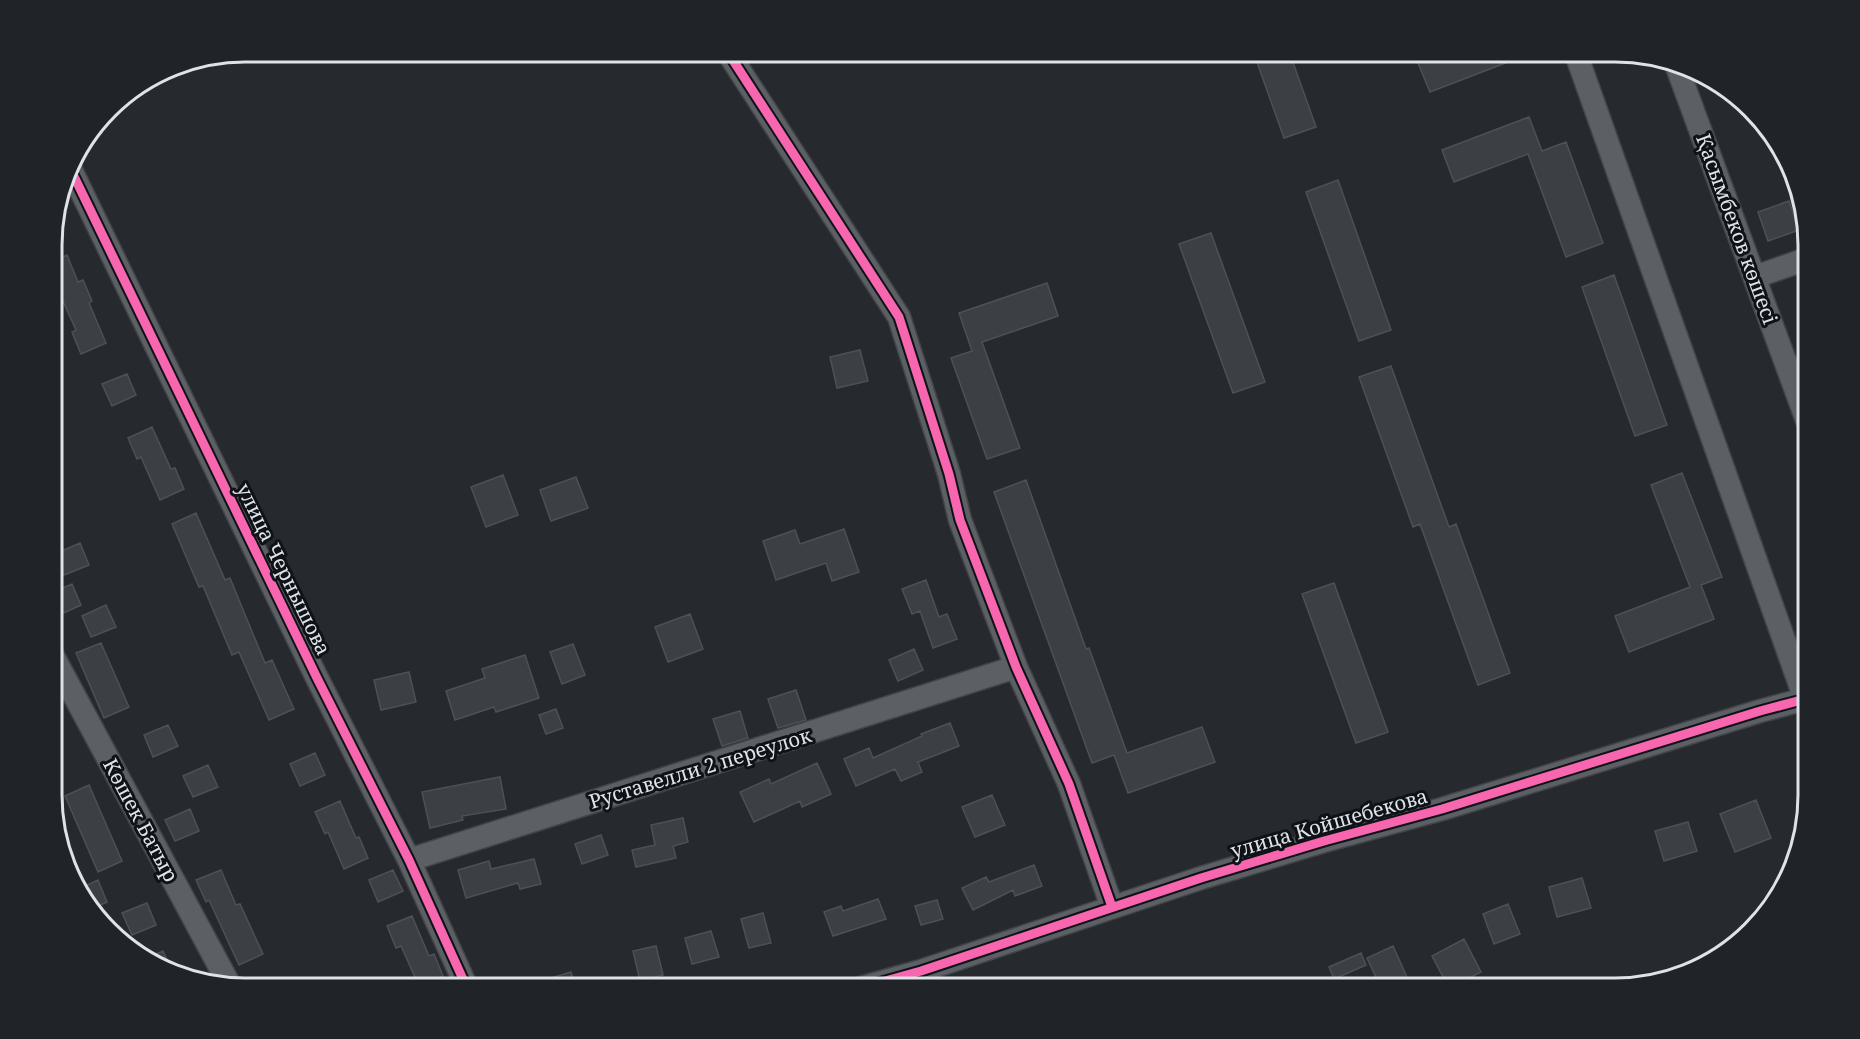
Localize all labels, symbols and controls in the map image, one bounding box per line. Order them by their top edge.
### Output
street label: Қасымбеков көшесі [1690,130,1784,328]
street label: улица Чернышова [231,479,337,659]
street label: Руставелли 2 переулок [586,721,815,815]
street label: Көшек Батыр [97,754,185,886]
street label: улица Койшебекова [1227,782,1431,864]

